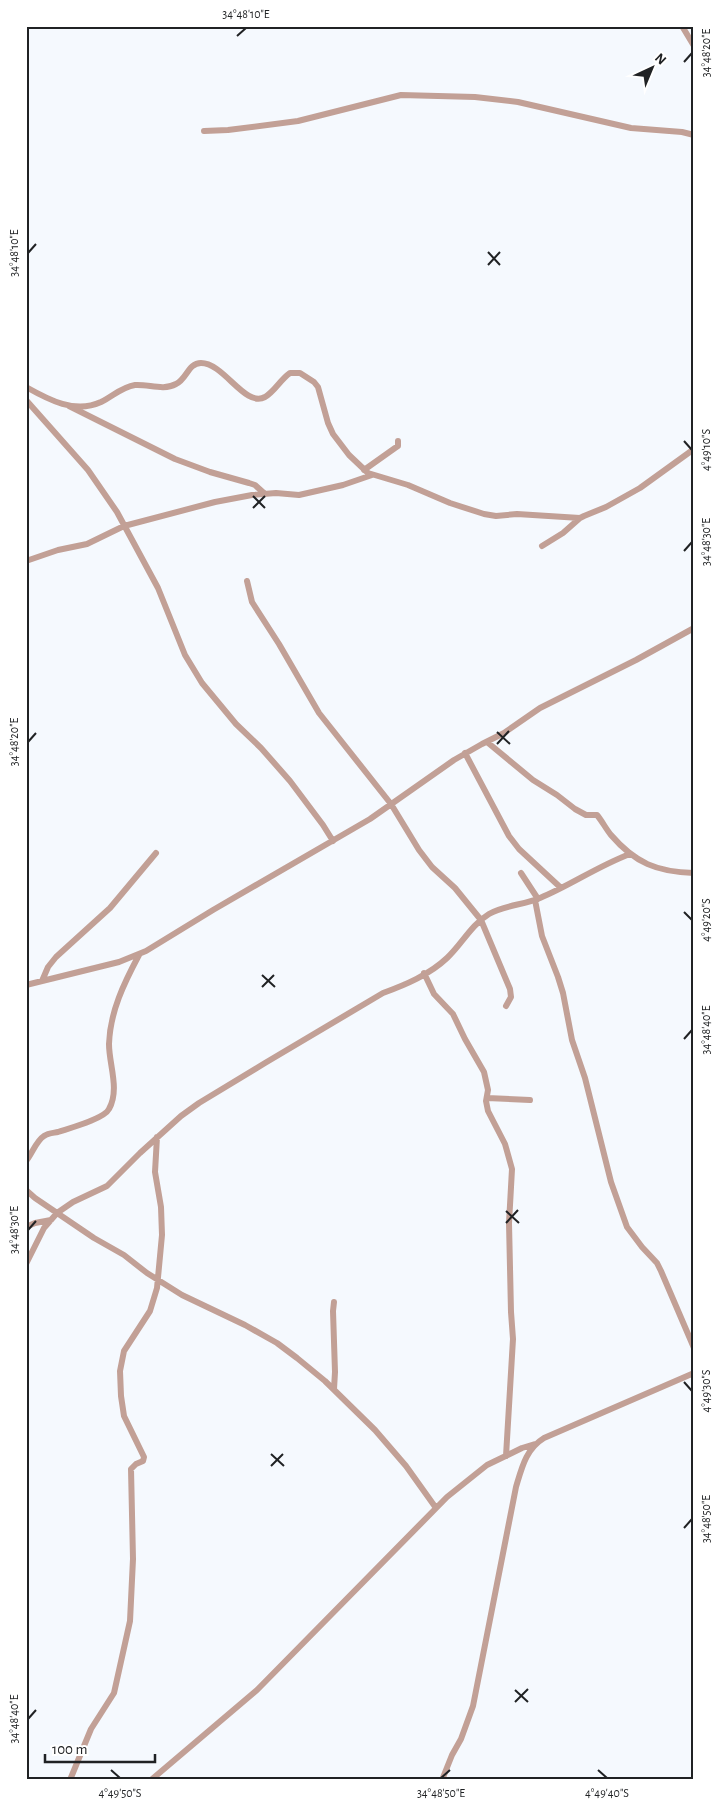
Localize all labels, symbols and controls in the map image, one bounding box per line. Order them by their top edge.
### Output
text: 34°48'10"E [222,8,270,20]
text: 34°48'20"E [700,28,712,77]
north arrow [628,42,678,92]
text: N [652,51,669,68]
text: 34°48'10"E [8,229,20,277]
text: 4°49'10"S [700,429,712,471]
text: 34°48'30"E [700,518,712,566]
text: 34°48'20"E [8,717,20,766]
text: 4°49'20"S [700,898,712,942]
text: 34°48'40"E [700,1005,712,1054]
text: 34°48'30"E [8,1206,20,1254]
text: 4°49'30"S [700,1369,712,1413]
text: 34°48'50"E [700,1495,712,1543]
text: 34°48'40"E [8,1694,20,1743]
scale bar [45,1731,155,1763]
text: 100 m [52,1742,87,1757]
text: 4°49'50"S [98,1787,142,1799]
text: 34°48'50"E [417,1787,465,1799]
text: 4°49'40"S [585,1787,629,1799]

